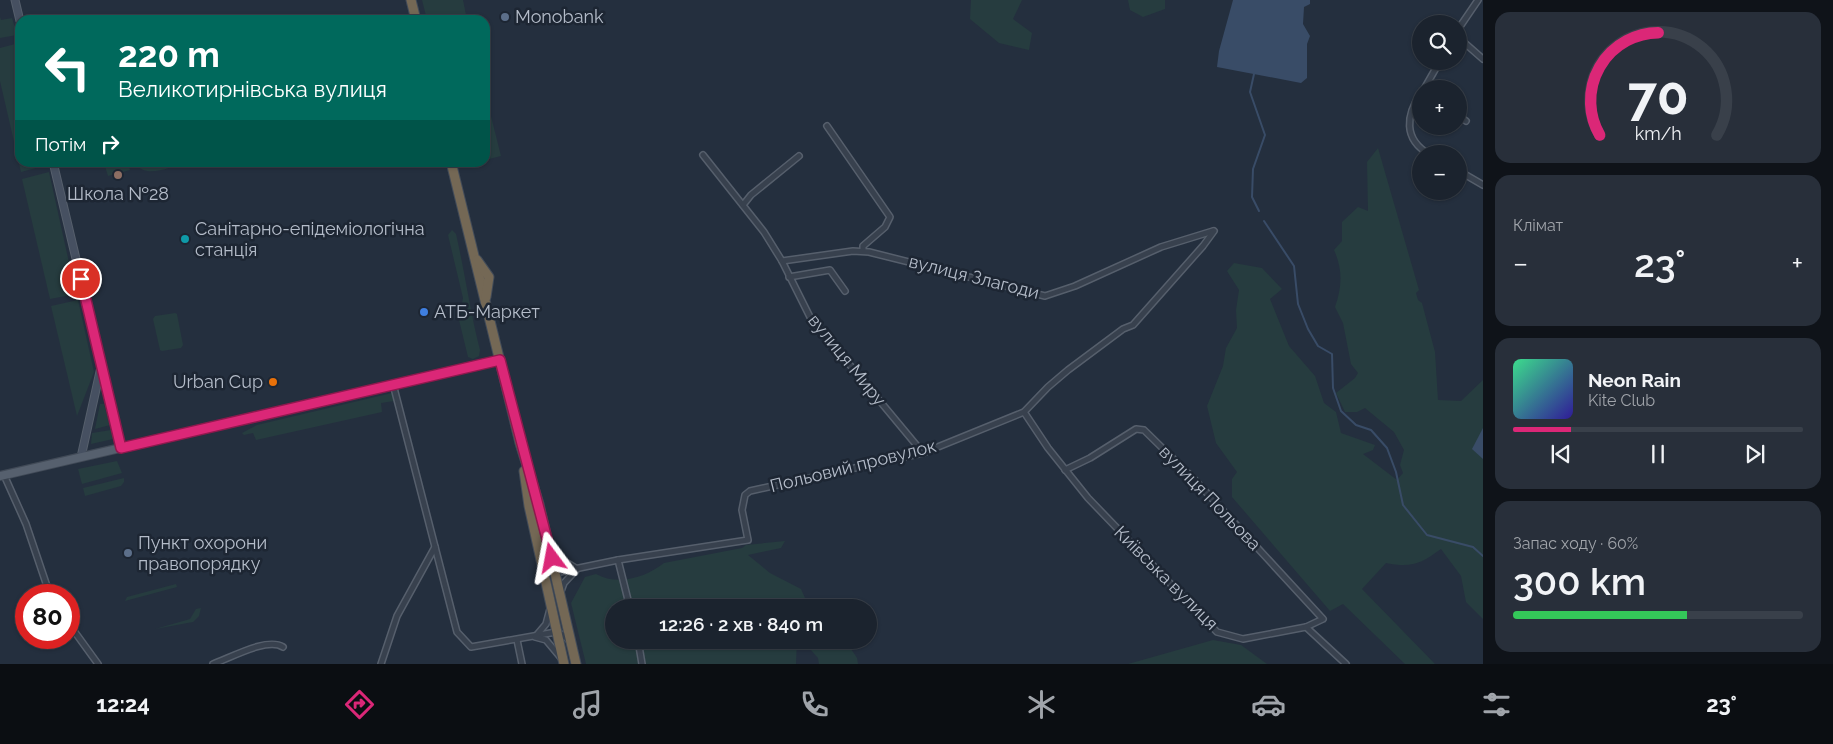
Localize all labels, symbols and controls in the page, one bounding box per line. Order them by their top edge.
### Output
place label: Monobank [515,6,604,27]
marker: Monobank [499,11,511,23]
map controls [1412,15,1467,200]
button: search [1412,15,1467,70]
text: 220 m [118,34,220,75]
icon: left [35,35,100,100]
text: 70 [1627,65,1689,126]
text: Великотирнівська вулиця [118,76,387,102]
button: + [1412,80,1467,135]
text: km/h [1634,123,1682,144]
icon: right [96,130,124,158]
text: Потім [35,133,86,155]
button: − [1412,145,1467,200]
marker: Школа №28 [112,169,124,181]
place label: Школа №28 [67,183,169,204]
text: Клімат [1513,216,1563,235]
place label: Санітарно-епідеміологічна станція [195,218,425,260]
marker: Санітарно-епідеміологічна станція [179,233,191,245]
text: 23° [1634,241,1686,286]
text: − [1513,247,1528,280]
text: + [1791,247,1803,280]
street label: вулиця Злагоди [907,250,1042,303]
pin [60,258,102,300]
icon: arrive [67,265,95,293]
place label: АТБ-Маркет [434,301,540,322]
marker: АТБ-Маркет [418,306,430,318]
street label: вулиця Миру [804,310,891,410]
text: Neon Rain [1588,369,1681,391]
place label: Urban Cup [173,371,263,392]
marker: Urban Cup [267,376,279,388]
text: Kite Club [1588,391,1655,410]
street label: Польовий провулок [768,435,938,496]
icon: previous [1547,440,1575,468]
icon: pause [1644,440,1672,468]
icon: next [1741,440,1769,468]
street label: вулиця Польова [1155,441,1266,554]
street label: Київська вулиця [1110,521,1223,634]
position arrow [525,531,577,583]
place label: Пункт охорони правопорядку [138,532,267,574]
text: Запас ходу · 60% [1513,534,1638,553]
marker: Пункт охорони правопорядку [122,547,134,559]
text: 300 km [1513,559,1646,604]
speed limit sign: 80 [15,584,80,649]
text: 12:26 · 2 хв · 840 m [659,613,823,635]
icon: directions [342,687,377,722]
icon: music [570,687,605,722]
icon: phone [797,687,832,722]
icon: climate [1024,687,1059,722]
icon: car [1251,687,1286,722]
icon: filters [1479,687,1514,722]
text: 12:24 [96,691,150,717]
text: 23° [1706,691,1737,717]

